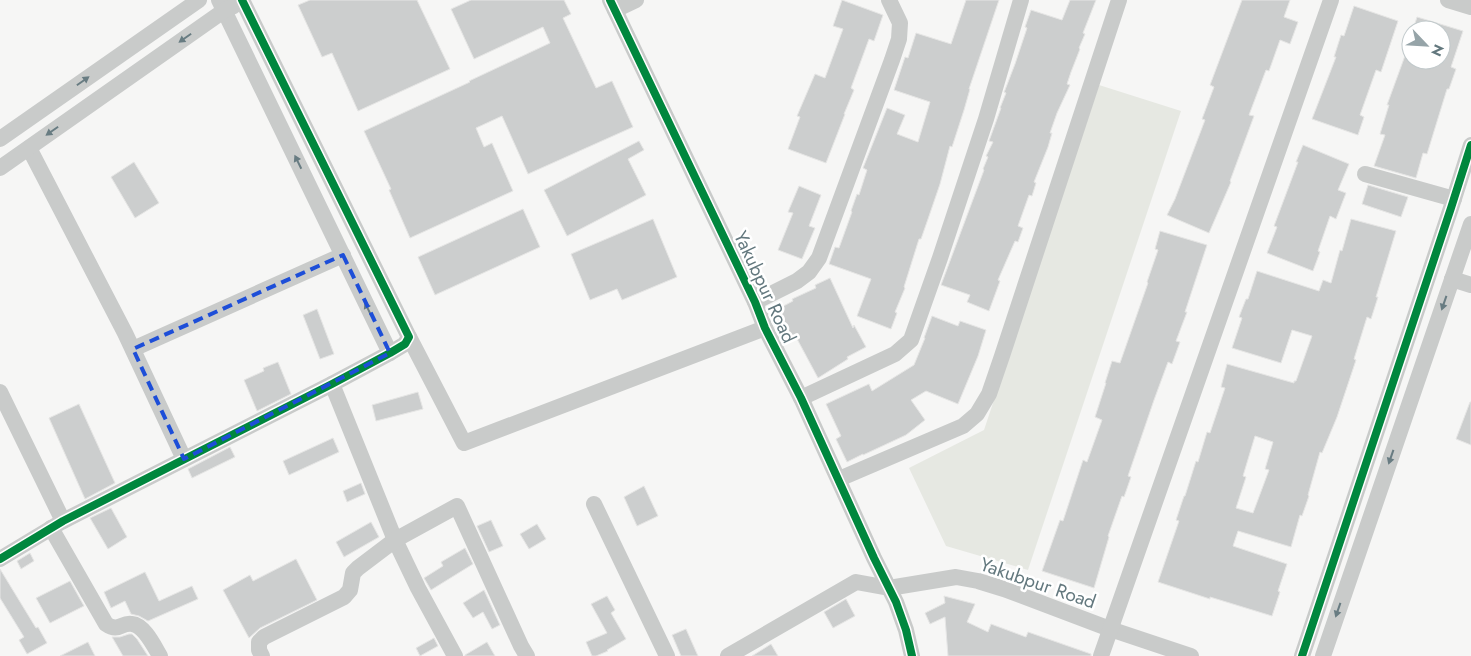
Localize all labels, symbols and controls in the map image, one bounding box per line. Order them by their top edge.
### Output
north arrow [1401,20,1451,70]
one-way arrow [178,33,192,43]
text: N [1426,41,1449,60]
one-way arrow [76,76,90,86]
one-way arrow [46,126,59,137]
one-way arrow [294,155,302,170]
street label: Yakubpur Road [727,227,803,347]
one-way arrow [1439,296,1447,311]
one-way arrow [364,302,372,316]
one-way arrow [1387,449,1394,464]
street label: Yakubpur Road [976,551,1100,615]
one-way arrow [1334,603,1341,618]

